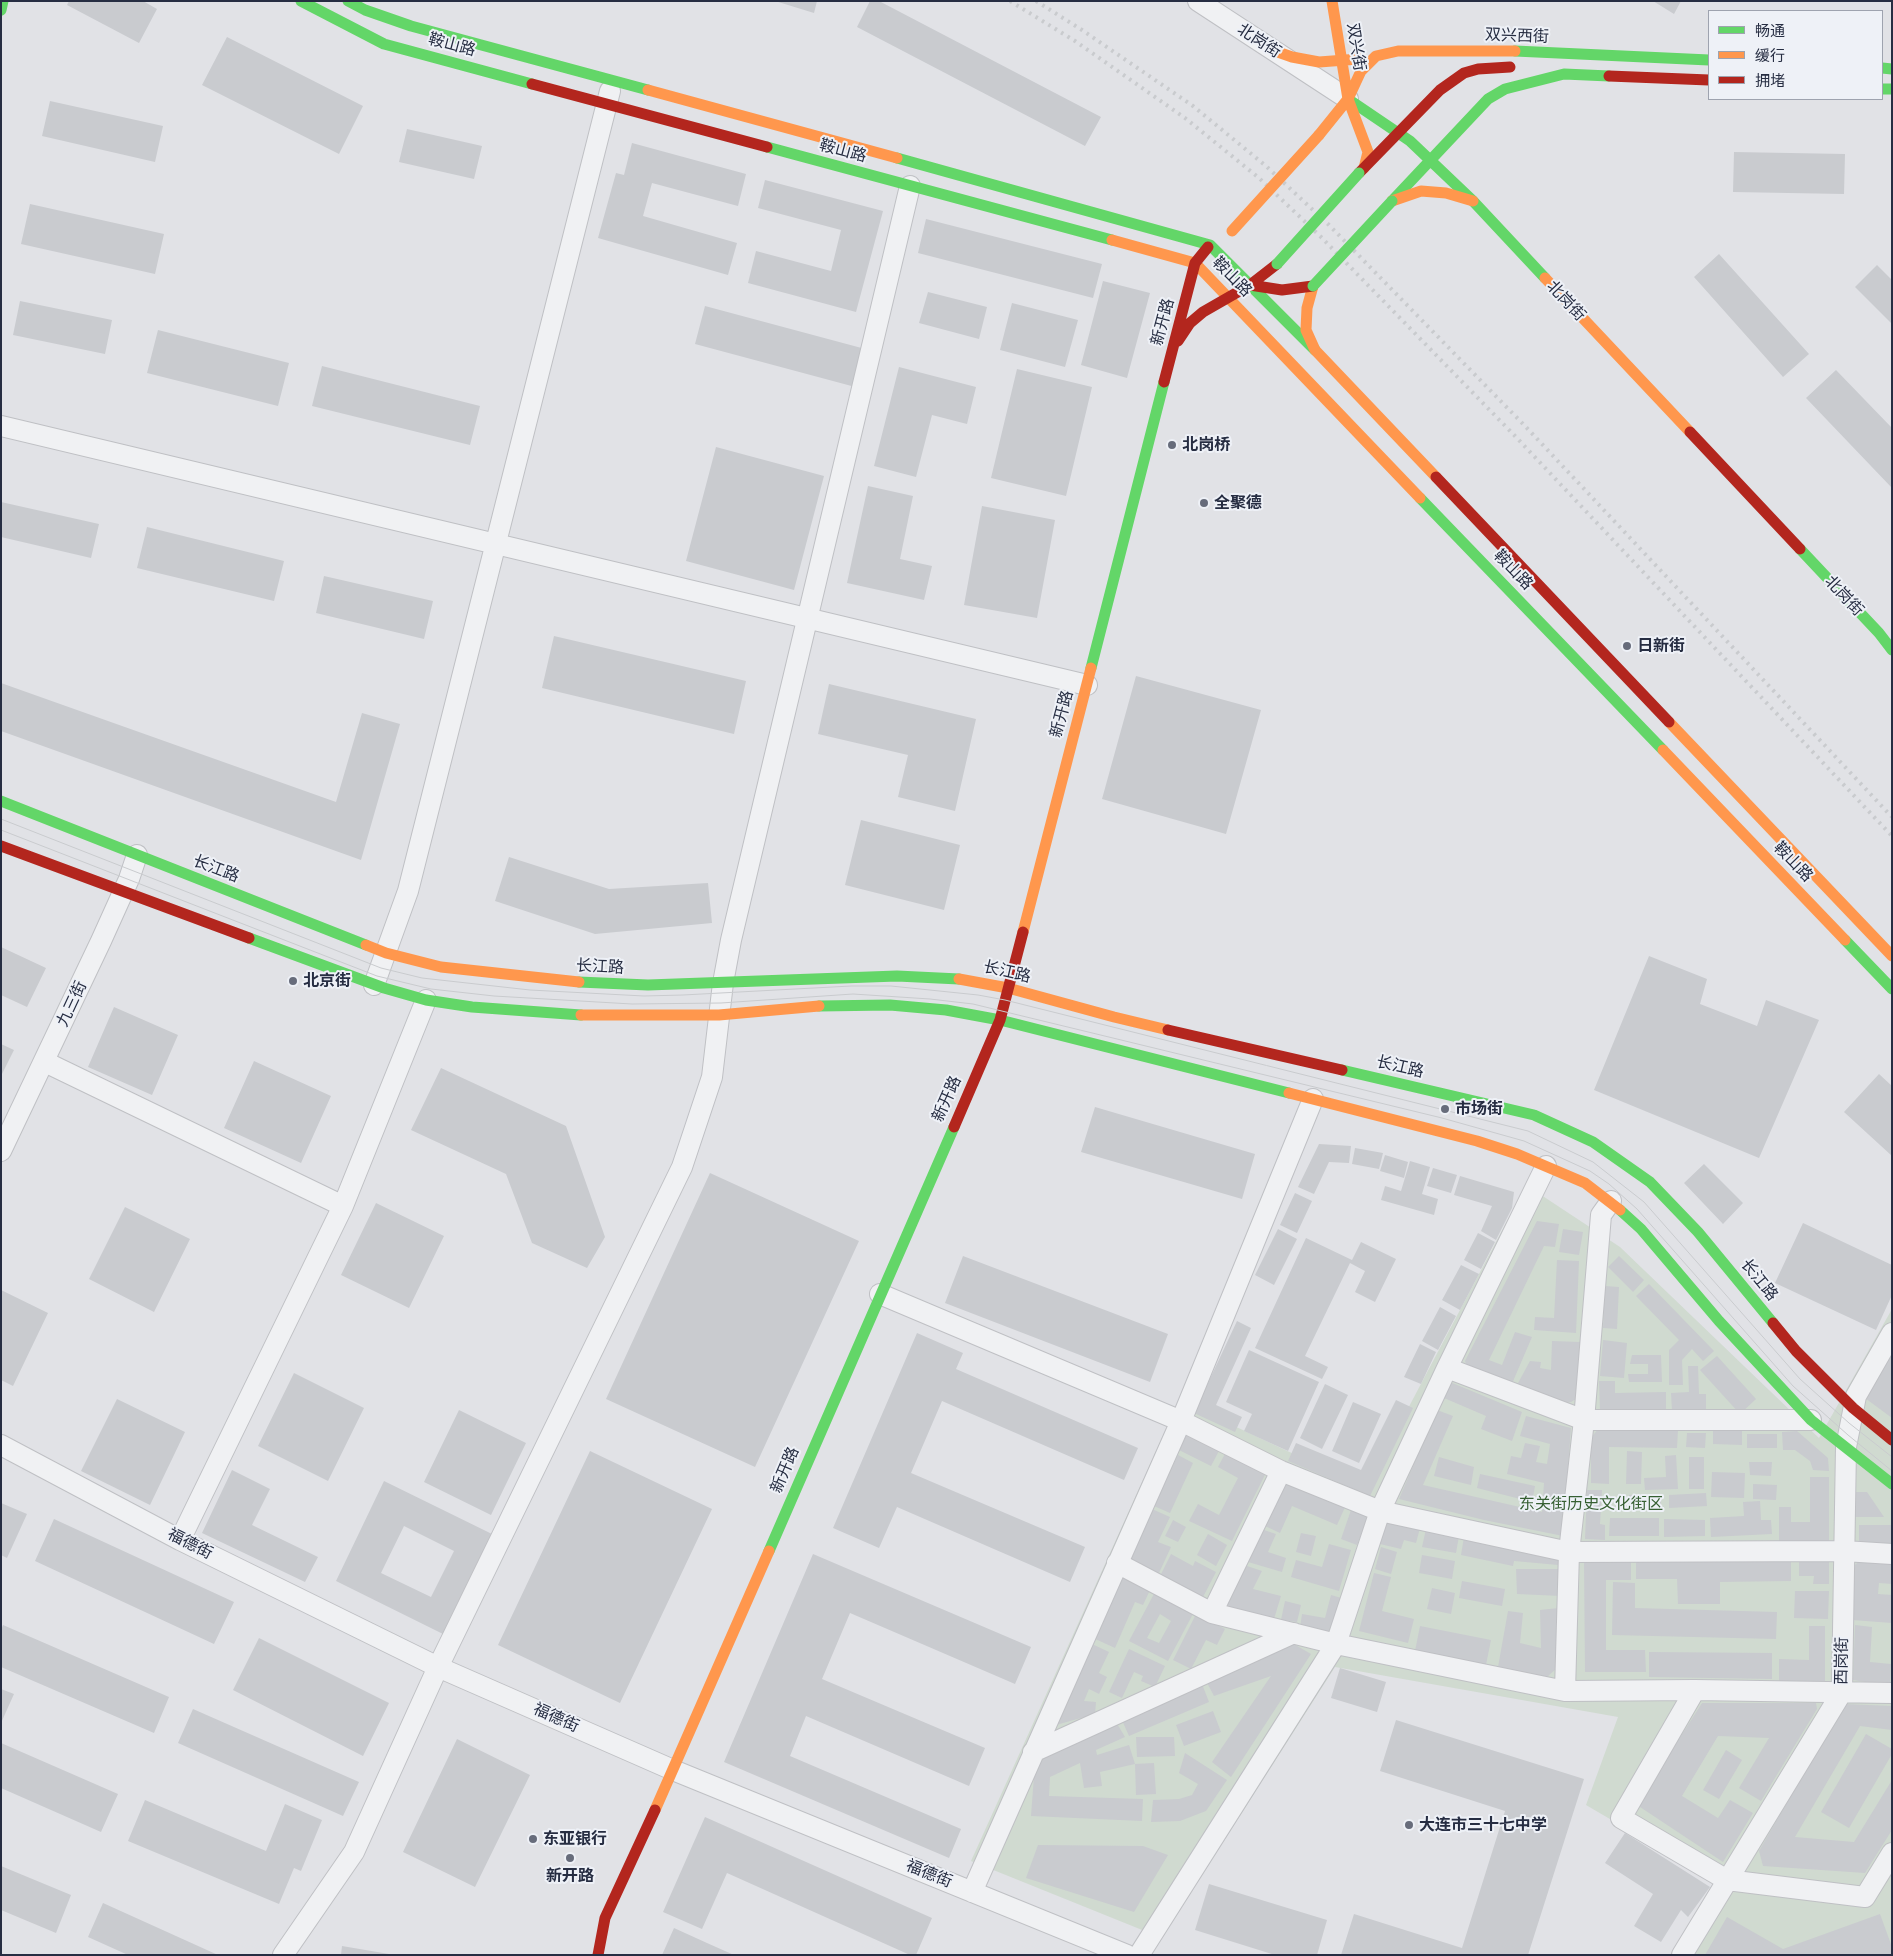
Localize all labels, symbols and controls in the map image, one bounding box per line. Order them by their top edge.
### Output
legend [1708,10,1883,100]
street label: 北岗街 [1234,20,1284,62]
text: 畅通 [1755,21,1785,40]
street label: 双兴街 [1343,22,1369,72]
street label: 双兴西街 [1485,25,1549,47]
street label: 鞍山路 [426,30,478,60]
text: 缓行 [1755,46,1785,65]
text: 拥堵 [1755,71,1785,90]
street label: 鞍山路 [817,136,869,166]
street label: 鞍山路 [1208,253,1256,301]
street label: 北岗街 [1543,277,1589,325]
street label: 新开路 [1148,296,1178,348]
place label: 北岗桥 [1182,435,1230,455]
marker: 北岗桥 [1166,439,1178,451]
place label: 全聚德 [1214,493,1262,513]
marker: 全聚德 [1198,497,1210,509]
street label: 鞍山路 [1489,546,1537,594]
street label: 北岗街 [1821,572,1867,620]
place label: 日新街 [1637,636,1685,656]
marker: 日新街 [1621,640,1633,652]
street label: 新开路 [1047,688,1077,740]
street label: 鞍山路 [1769,838,1817,886]
street label: 长江路 [190,851,242,887]
street label: 长江路 [576,956,624,978]
street label: 长江路 [981,957,1033,987]
place label: 北京街 [303,971,351,991]
marker: 北京街 [287,975,299,987]
street label: 九三街 [53,978,91,1030]
street label: 长江路 [1374,1052,1426,1082]
street label: 新开路 [928,1073,966,1125]
place label: 市场街 [1455,1099,1503,1119]
marker: 市场街 [1439,1103,1451,1115]
street label: 长江路 [1736,1255,1782,1305]
street label: 新开路 [767,1444,803,1496]
park label: 东关街历史文化街区 [1519,1494,1663,1514]
street label: 福德街 [164,1525,216,1563]
street label: 西岗街 [1832,1637,1852,1685]
street label: 福德街 [530,1699,582,1737]
place label: 大连市三十七中学 [1419,1815,1547,1835]
marker: 大连市三十七中学 [1403,1819,1415,1831]
place label: 东亚银行 [543,1829,607,1849]
marker: 东亚银行 [527,1833,539,1845]
marker: 新开路 [564,1852,576,1864]
street label: 福德街 [903,1856,955,1892]
place label: 新开路 [546,1866,594,1886]

